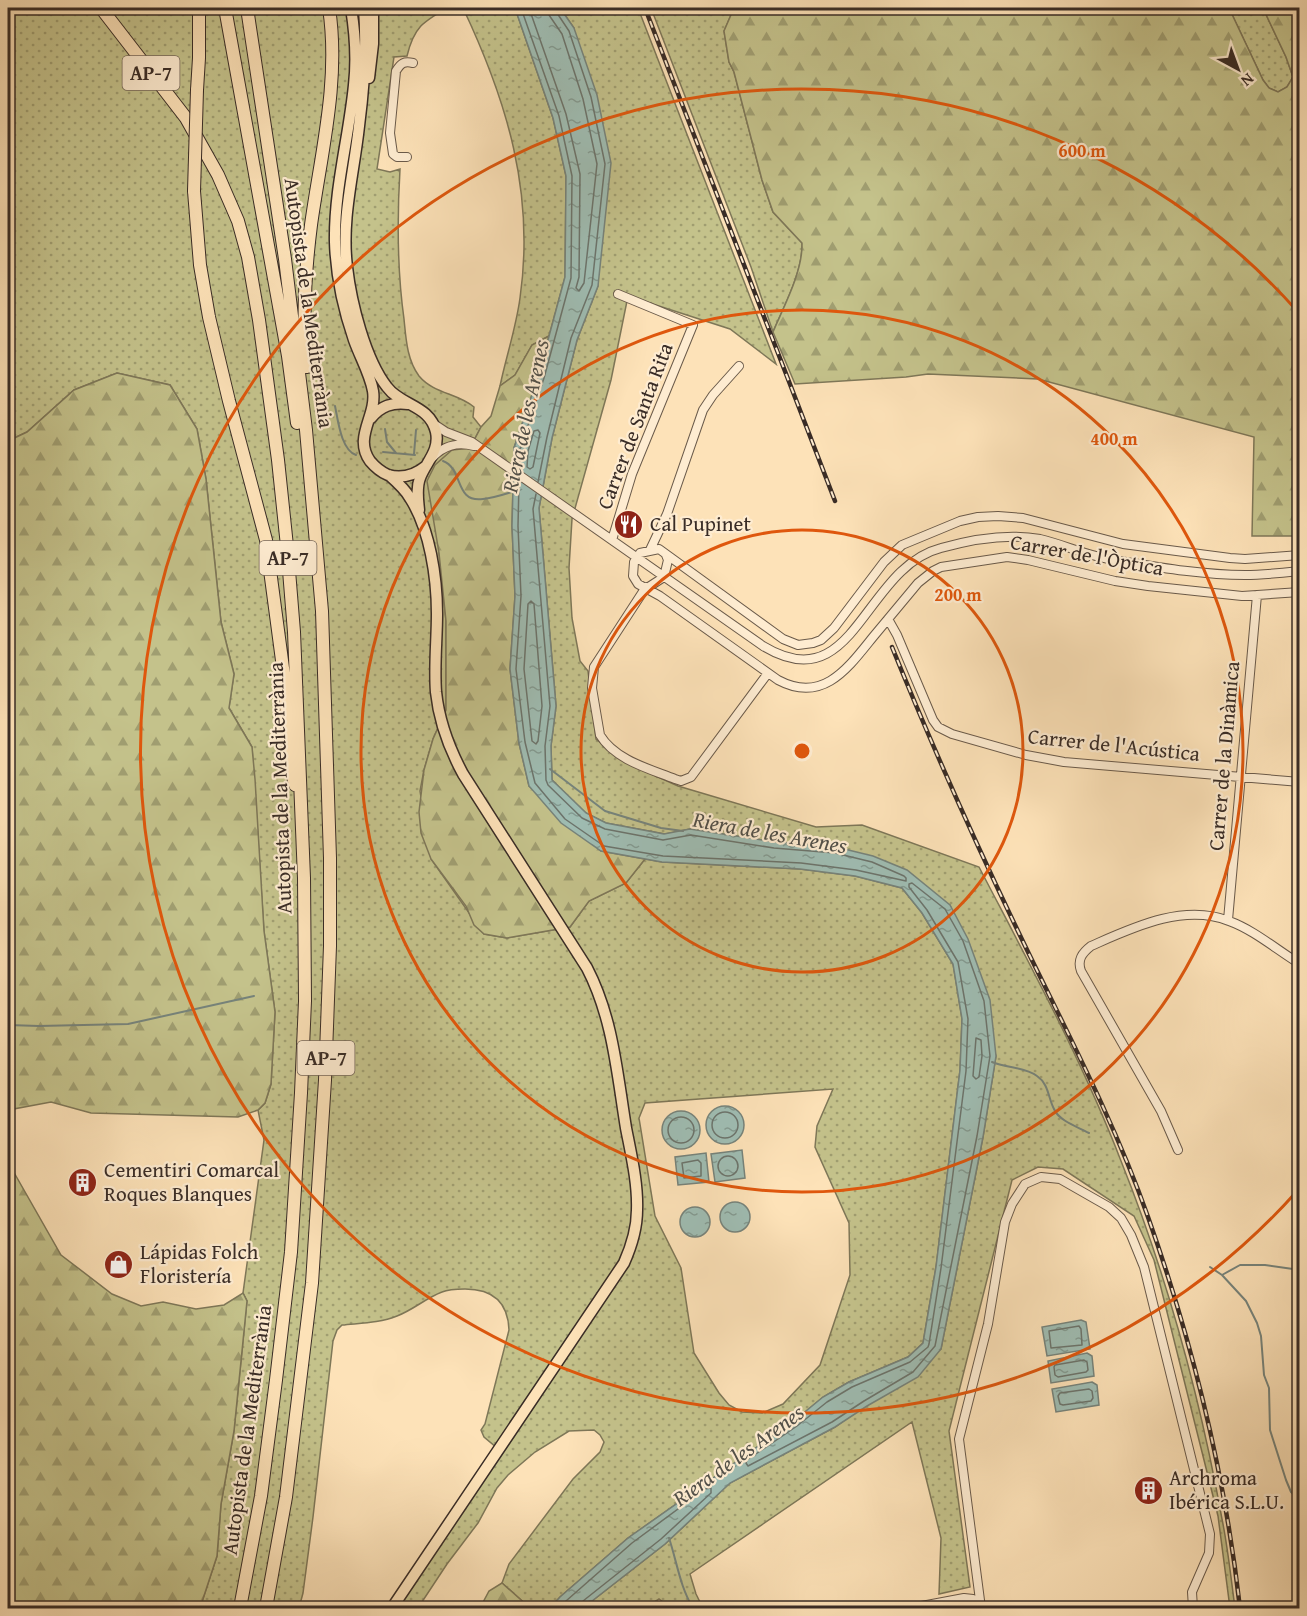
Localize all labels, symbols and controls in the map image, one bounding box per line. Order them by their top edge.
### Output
north arrow [1208,39,1268,99]
road number: AP-7 [122,56,180,90]
text: N [1236,68,1260,93]
text: 600 m [1058,137,1106,164]
street label: Autopista de la Mediterrània [277,176,342,430]
water label: Riera de les Arenes [493,336,557,496]
street label: Carrer de Santa Rita [588,338,681,514]
text: 400 m [1090,425,1138,452]
restaurant icon: Cal Pupinet [613,508,645,540]
place label: Cal Pupinet [650,508,751,539]
street label: Carrer de l'Òptica [1008,526,1166,583]
road number: AP-7 [260,541,316,575]
text: 200 m [934,581,982,608]
street label: Carrer de la Dinàmica [1200,660,1247,852]
street label: Autopista de la Mediterrània [260,661,299,915]
street label: Carrer de l'Acústica [1027,720,1202,769]
centre of rings [792,741,812,761]
water label: Riera de les Arenes [690,803,850,861]
road number: AP-7 [298,1041,354,1075]
place label: Cementiri Comarcal Roques Blanques [104,1154,279,1209]
building icon: Cementiri Comarcal Roques Blanques [67,1166,99,1198]
place label: Lápidas Folch Floristería [140,1236,259,1291]
shop icon: Lápidas Folch Floristería [103,1248,135,1280]
street label: Autopista de la Mediterrània [214,1303,279,1557]
water label: Riera de les Arenes [665,1396,810,1514]
place label: Archroma Ibérica S.L.U. [1169,1462,1284,1517]
building icon: Archroma Ibérica S.L.U. [1132,1474,1164,1506]

